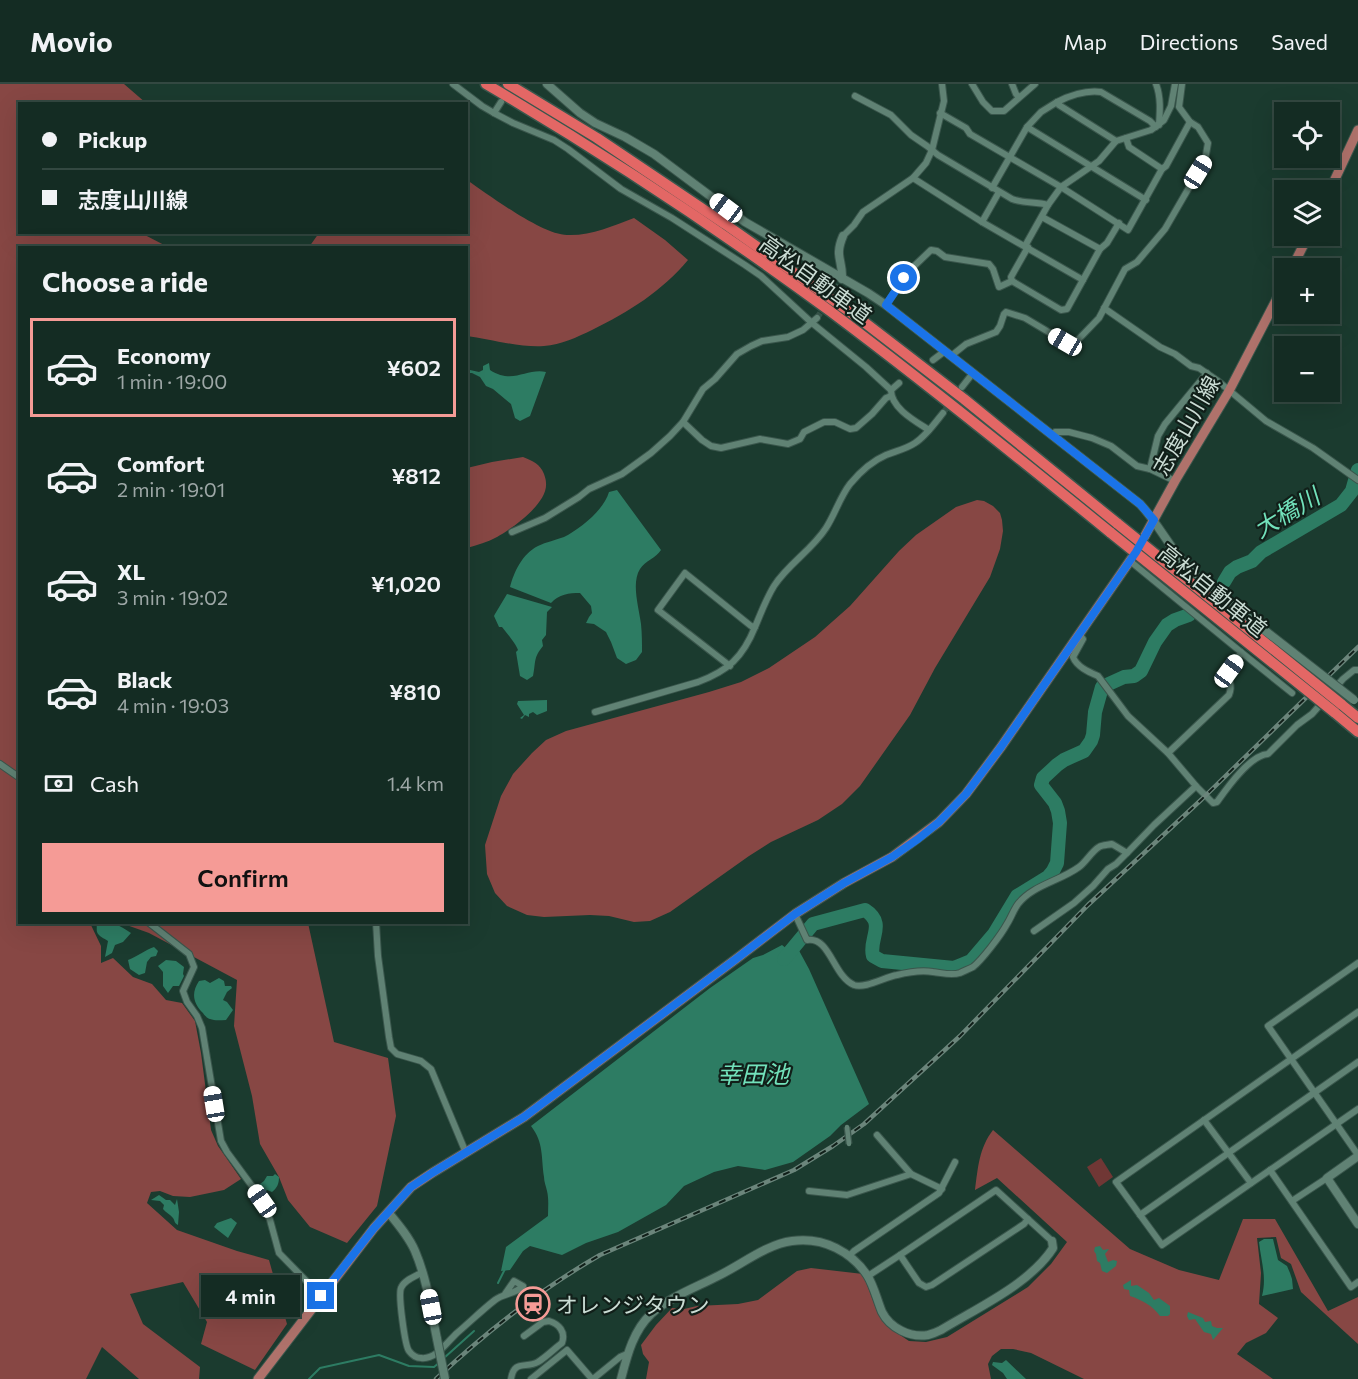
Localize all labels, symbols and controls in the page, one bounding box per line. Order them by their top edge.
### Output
text: Movio [30,24,113,58]
text: Map [1064,29,1107,54]
text: Directions [1140,29,1238,54]
text: Saved [1271,29,1328,54]
map controls [1274,102,1340,402]
button: locate [1274,102,1340,168]
text: Pickup [78,126,147,153]
car [1181,152,1215,192]
button: layers [1274,180,1340,246]
text: 志度山川線 [78,186,188,213]
car [706,190,746,226]
street label: 高松自動車道 [755,229,877,329]
button: + [1274,258,1340,324]
route start [890,264,917,291]
text: Choose a ride [42,265,208,298]
car [1045,325,1085,359]
button: − [1274,336,1340,402]
icon: car [45,341,99,395]
text: Economy [117,342,211,369]
text: ¥602 [387,354,441,381]
text: 1 min · 19:00 [117,369,227,393]
street label: 志度山川線 [1147,371,1225,479]
icon: car [45,449,99,503]
text: Comfort [117,450,205,477]
text: ¥812 [391,462,441,489]
text: 2 min · 19:01 [117,477,225,501]
water label: 大橋川 [1248,479,1327,543]
street label: 高松自動車道 [1153,538,1273,642]
icon: car [45,557,99,611]
text: XL [117,558,145,585]
text: ¥1,020 [371,570,441,597]
text: 3 min · 19:02 [117,585,228,609]
car [1211,651,1247,691]
icon: car [45,665,99,719]
text: Black [117,666,172,693]
text: ¥810 [389,678,441,705]
text: 4 min · 19:03 [117,693,229,717]
icon: cash [42,767,75,800]
text: Cash [90,770,139,797]
text: 1.4 km [387,771,444,795]
button: Confirm [42,843,444,912]
water label: 幸田池 [717,1059,791,1088]
car [202,1085,226,1123]
car [244,1181,280,1221]
callout: 4 min [201,1275,300,1317]
route end [307,1282,334,1309]
text: 4 min [225,1284,276,1308]
station icon: オレンジタウン [515,1286,551,1322]
car [419,1288,443,1326]
place label: オレンジタウン [556,1291,710,1318]

